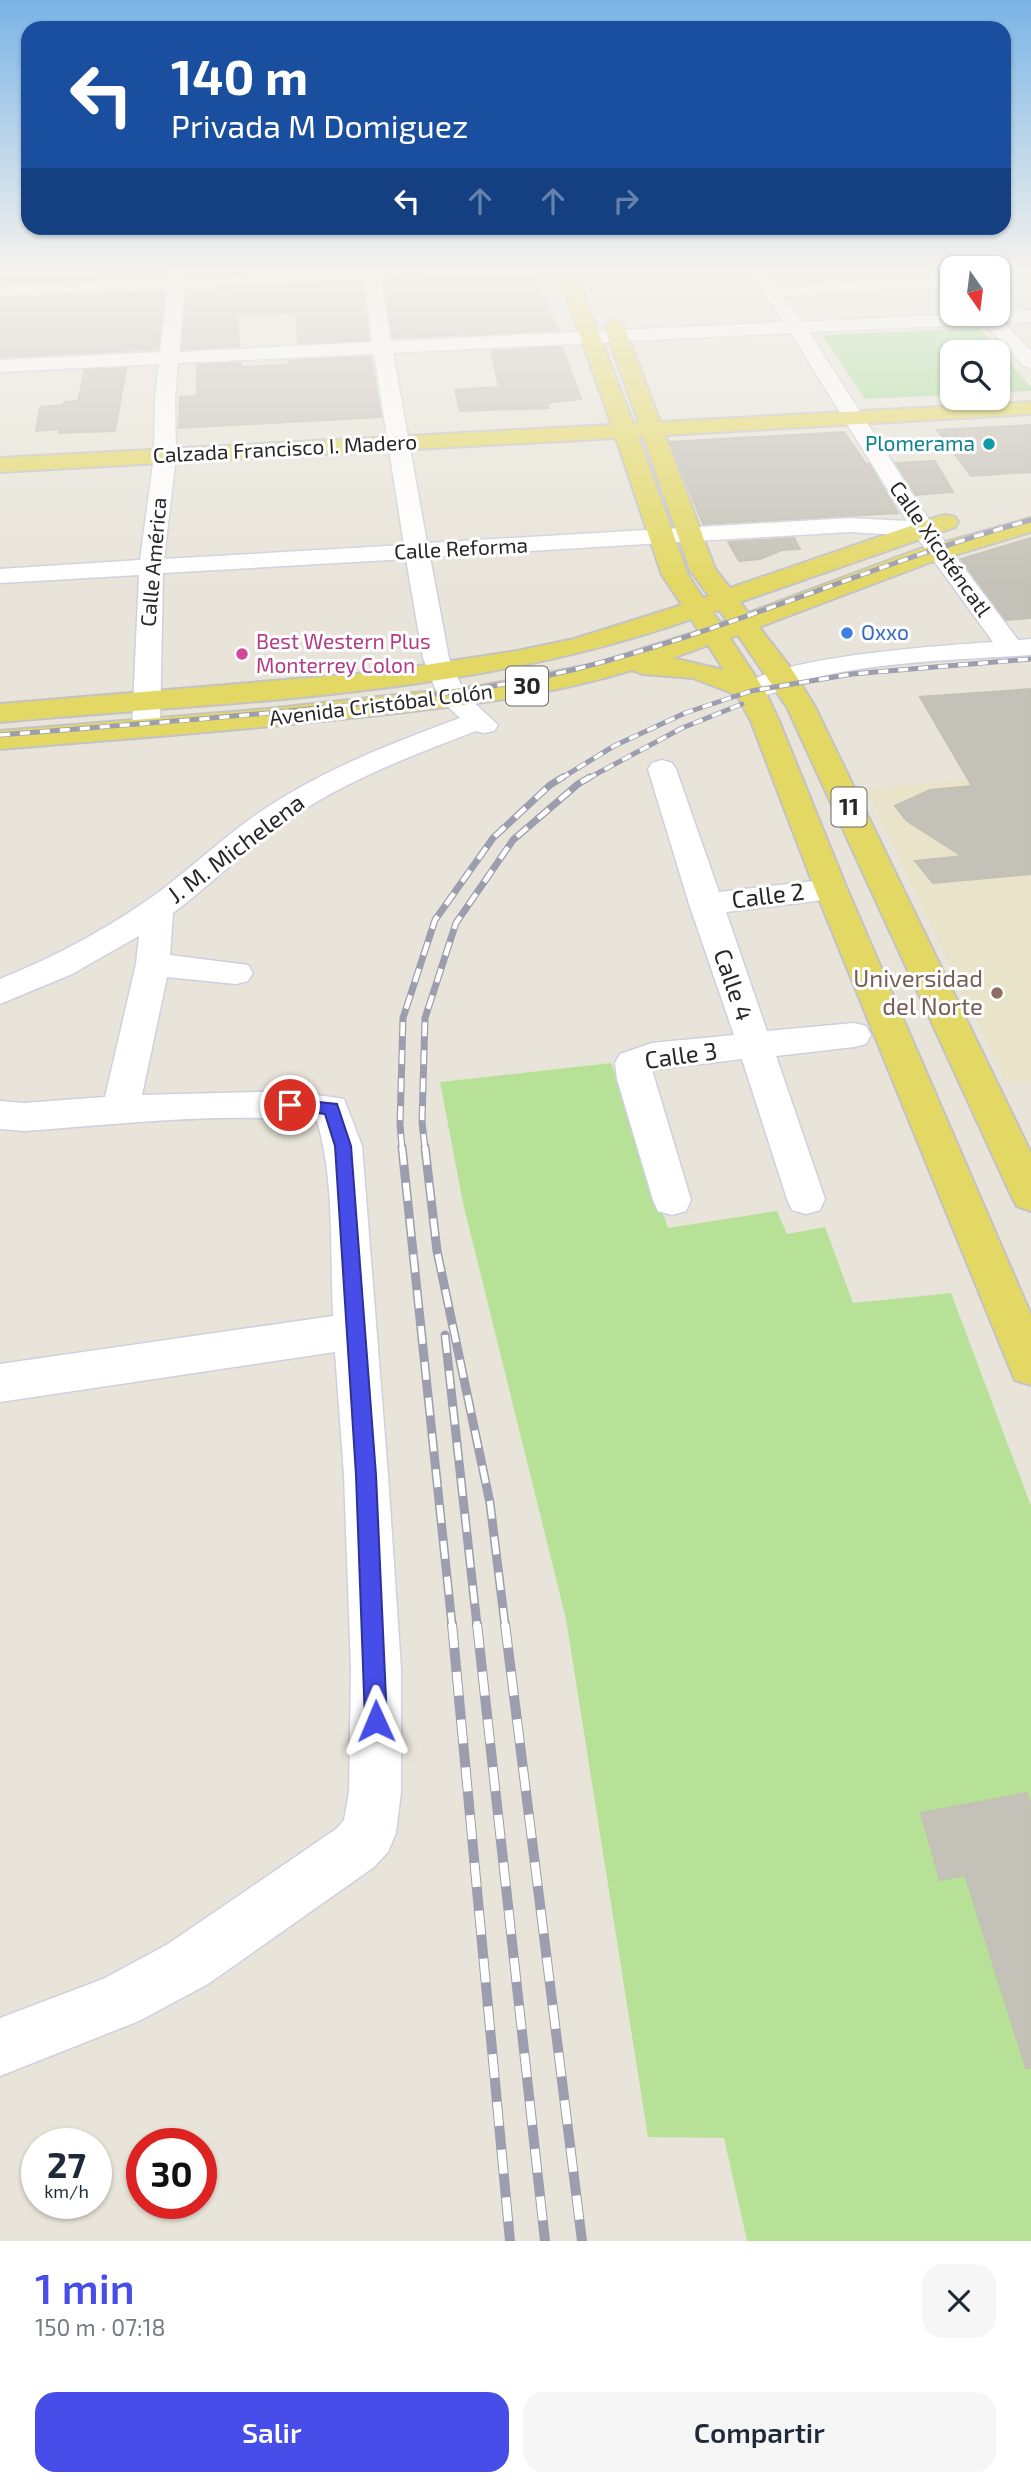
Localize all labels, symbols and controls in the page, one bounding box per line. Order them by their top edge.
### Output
text: 140 m [171,46,308,105]
icon: left [56,49,147,140]
text: Privada M Domiguez [171,106,468,144]
icon: left [388,182,426,220]
icon: ahead [461,182,499,220]
icon: ahead [534,182,572,220]
icon: right [607,182,645,220]
north arrow [940,256,1010,326]
map controls [940,256,1010,410]
button: search [940,340,1010,410]
street label: Calzada Francisco I. Madero [152,428,418,467]
place label: Plomerama [865,430,975,455]
marker: Plomerama [981,436,997,452]
street label: Calle Xicoténcatl [885,476,998,621]
street label: Calle América [134,496,171,628]
street label: Calle Reforma [393,532,529,563]
place label: Oxxo [861,619,909,644]
marker: Oxxo [839,625,855,641]
place label: Best Western Plus Monterrey Colon [256,628,431,677]
marker: Best Western Plus Monterrey Colon [234,646,250,662]
road number: 30 [506,666,548,706]
street label: Avenida Cristóbal Colón [268,677,494,730]
street label: J. M. Michelena [161,787,309,909]
road number: 11 [832,788,866,827]
street label: Calle 2 [730,876,806,913]
street label: Calle 4 [709,945,760,1024]
place label: Universidad del Norte [853,963,983,1020]
marker: Universidad del Norte [989,985,1005,1001]
street label: Calle 3 [643,1035,719,1074]
pin [260,1075,320,1135]
icon: arrive [271,1086,309,1124]
position arrow [339,1684,413,1758]
speed limit sign: 30 [126,2128,217,2219]
text: 27 [47,2143,86,2185]
text: km/h [44,2180,89,2202]
text: 1 min [35,2262,135,2312]
button: close [922,2264,996,2338]
text: 150 m · 07:18 [35,2313,166,2341]
button: Salir [35,2392,509,2472]
button: Compartir [523,2392,996,2472]

